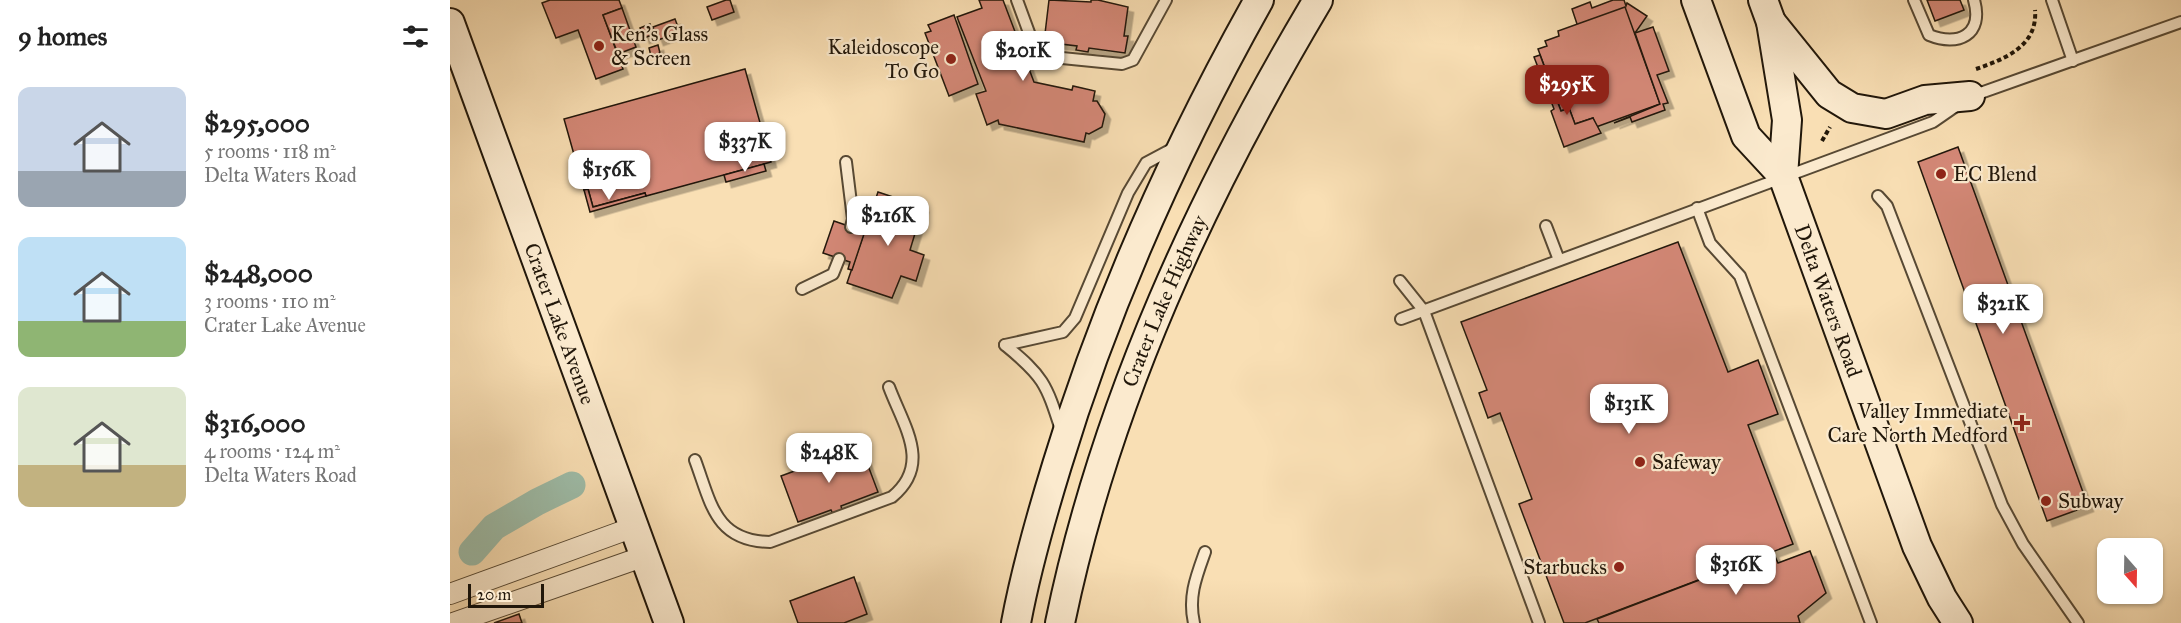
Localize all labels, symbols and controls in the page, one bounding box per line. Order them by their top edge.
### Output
text: 9 homes [18,20,107,52]
icon: filters [399,20,432,53]
place label: Ken's Glass & Screen [611,21,708,71]
pin: $201K [981,31,1065,82]
place label: Kaleidoscope To Go [827,34,939,84]
text: $201K [995,38,1051,62]
marker: Ken's Glass & Screen [592,39,606,53]
marker: Kaleidoscope To Go [944,52,958,66]
pin: $295K [1525,65,1609,116]
text: $295K [1539,72,1595,96]
text: $295,000 [204,107,310,139]
icon: home [66,111,138,183]
pin: $337K [703,122,787,173]
text: $337K [719,129,771,153]
text: 5 rooms · 118 m² [204,139,336,163]
pin: $156K [567,150,651,201]
text: $156K [582,157,636,181]
place label: EC Blend [1953,161,2037,187]
text: Delta Waters Road [204,163,357,187]
marker: EC Blend [1934,167,1948,181]
pin: $216K [846,196,930,247]
text: $216K [861,203,915,227]
street label: Crater Lake Highway [1117,210,1213,391]
street label: Delta Waters Road [1789,221,1868,381]
street label: Crater Lake Avenue [518,239,601,408]
text: $248,000 [204,257,313,289]
icon: home [66,261,138,333]
pin: $321K [1961,284,2045,335]
text: 3 rooms · 110 m² [204,289,335,313]
text: $321K [1977,291,2029,315]
text: Crater Lake Avenue [204,313,366,337]
pin: $131K [1587,384,1671,435]
text: $131K [1604,391,1654,415]
place label: Valley Immediate Care North Medford [1828,398,2008,448]
text: $316,000 [204,407,306,439]
icon: home [66,411,138,483]
marker: Valley Immediate Care North Medford [2013,414,2031,432]
pin: $248K [787,433,871,484]
text: 4 rooms · 124 m² [204,439,340,463]
text: $248K [800,440,858,464]
place label: Safeway [1652,449,1722,475]
marker: Safeway [1633,455,1647,469]
text: Delta Waters Road [204,463,357,487]
place label: Subway [2058,488,2125,514]
marker: Subway [2039,494,2053,508]
north arrow [2097,538,2163,604]
map controls [2097,538,2163,604]
pin: $316K [1694,545,1778,596]
text: $316K [1710,552,1762,576]
place label: Starbucks [1523,554,1607,580]
marker: Starbucks [1612,560,1626,574]
scale bar [468,581,544,608]
text: 20 m [477,585,511,604]

